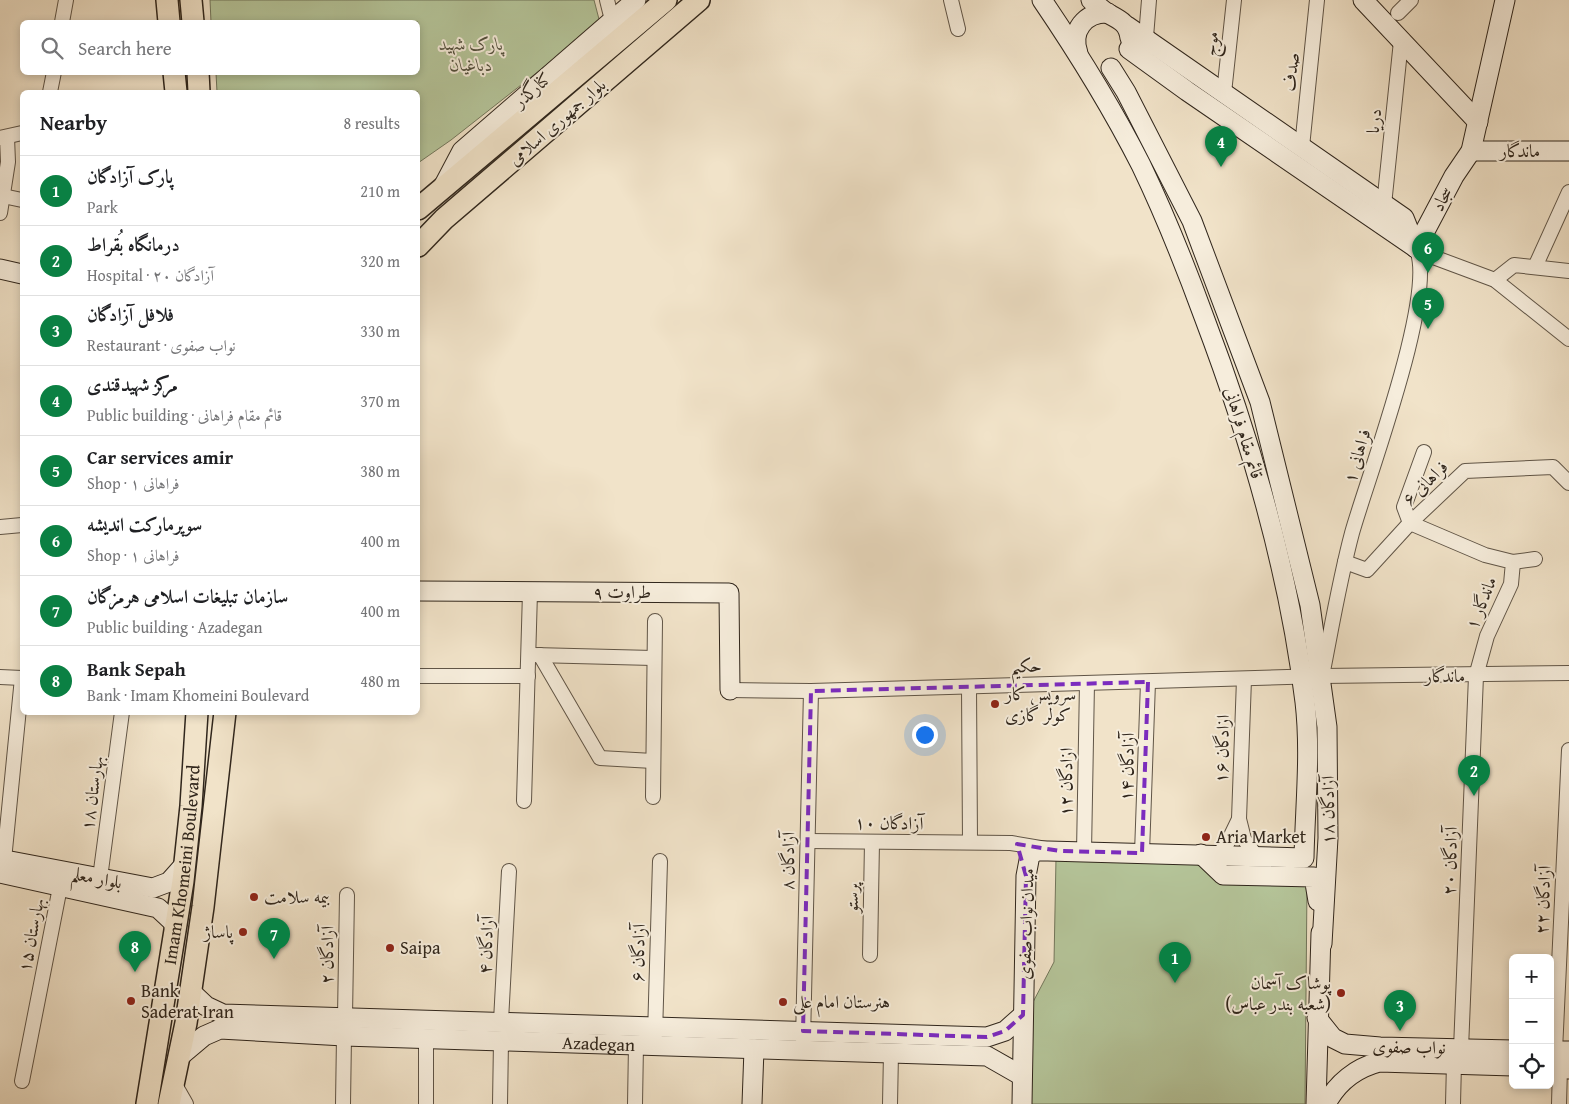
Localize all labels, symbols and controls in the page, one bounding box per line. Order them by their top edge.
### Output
search box [20,20,420,75]
park label: پارک شهید دباغیان [439,30,505,78]
street label: موج [1196,30,1228,58]
icon: search [38,34,66,62]
text: Search here [78,34,172,62]
street label: صدف [1275,51,1306,93]
street label: کنارگذر [505,65,557,115]
street label: بلوار جمهوری اسلامی [502,71,612,172]
text: Nearby [40,107,107,138]
street label: دریا [1359,107,1388,135]
text: 8 results [343,111,400,135]
pin: 4 [1205,126,1237,167]
street label: ماندگار [1498,137,1540,164]
text: پارک آزادگان [87,162,173,190]
text: 1 [52,179,60,203]
text: 210 m [360,179,400,203]
street label: سجاد [1424,181,1459,216]
text: Park [87,195,118,219]
text: درمانگاه بُقراط [87,230,180,258]
pin: 6 [1412,232,1444,273]
text: 2 [52,249,60,273]
text: 320 m [360,249,400,273]
text: Hospital · آزادگان ۲۰ [87,263,214,287]
pin: 5 [1412,288,1444,329]
text: فلافل آزادگان [87,300,174,328]
text: 3 [52,319,60,343]
text: 330 m [360,319,400,343]
text: Restaurant · نواب صفوی [87,333,236,357]
text: مرکز شهیدقندی [87,370,178,398]
street label: قائم مقام فراهانی [1215,383,1271,483]
text: 4 [52,389,60,413]
text: 370 m [360,389,400,413]
text: Public building · قائم مقام فراهانی [87,403,282,427]
street label: فراهانی ۱ [1336,425,1378,486]
text: Car services amir [87,443,233,471]
street label: فراهانی ۶ [1395,454,1454,512]
text: 5 [52,459,60,483]
text: 380 m [360,459,400,483]
text: Shop · فراهانی ۱ [87,471,180,495]
text: سوپرمارکت اندیشه [87,510,202,538]
text: 6 [52,529,60,553]
text: 400 m [360,529,400,553]
text: Shop · فراهانی ۱ [87,543,180,567]
street label: ماندگار ۱ [1458,572,1503,633]
street label: طراوت ۹ [593,578,651,605]
text: سازمان تبلیغات اسلامی هرمزگان [87,582,288,610]
text: 7 [52,599,60,623]
text: 400 m [360,599,400,623]
text: Public building · Azadegan [87,615,263,639]
street label: حکیم [1010,651,1042,685]
text: Bank Sepah [87,655,186,683]
street label: ماندگار [1423,662,1465,689]
text: 8 [52,669,60,693]
text: 480 m [360,669,400,693]
place label: سرویس کار کولر گازی [1003,680,1076,728]
text: Bank · Imam Khomeini Boulevard [87,683,309,707]
marker: سرویس کار کولر گازی [989,698,1001,710]
street label: ازادگان ۱۶ [1207,714,1236,784]
your location [912,722,938,748]
street label: آزادگان ۱۴ [1112,730,1141,802]
street label: ازادگان ۱۲ [1051,747,1080,817]
street label: بهارستان ۱۸ [73,754,110,832]
pin: 2 [1458,755,1490,796]
street label: Imam Khomeini Boulevard [156,763,207,967]
street label: آزادگان ۱۸ [1314,773,1341,844]
street label: آزادگان ۱۰ [854,808,926,837]
place label: Aria Market [1216,823,1307,850]
street label: آزادگان ۲۰ [1435,824,1464,896]
street label: آزادگان ۸ [773,830,802,890]
marker: Aria Market [1200,831,1212,843]
street label: بلوار معلم [68,859,125,901]
street label: آزادگان ۲۲ [1527,863,1558,935]
street label: میدان نواب صفوی [1010,868,1041,980]
street label: پرستو [838,881,865,915]
place label: بیمه سلامت [264,883,330,910]
marker: بیمه سلامت [248,891,260,903]
street label: بهارستان ۱۵ [10,896,51,974]
street label: آزادگان ۴ [470,913,501,975]
place label: پاساژ [202,918,235,945]
pin: 7 [258,918,290,959]
street label: آزادگان ۶ [623,921,652,983]
street label: آزادگان ۲ [312,924,341,984]
marker: پاساژ [237,926,249,938]
pin: 8 [119,931,151,972]
place label: Saipa [400,934,441,961]
marker: Saipa [384,942,396,954]
pin: 1 [1159,942,1191,983]
map controls [1509,954,1554,1089]
button: + [1509,954,1554,999]
place label: پوشاک آسمان (شعبه بندر عباس) [1225,969,1333,1017]
place label: Bank Saderat Iran [141,977,234,1025]
marker: پوشاک آسمان (شعبه بندر عباس) [1335,987,1347,999]
place label: هنرستان امام علی [793,988,890,1018]
pin: 3 [1384,990,1416,1031]
marker: Bank Saderat Iran [125,995,137,1007]
marker: هنرستان امام علی [777,996,789,1008]
button: − [1509,999,1554,1044]
street label: Azadegan [562,1029,635,1058]
street label: نواب صفوی [1372,1032,1446,1061]
button: locate [1509,1044,1554,1089]

